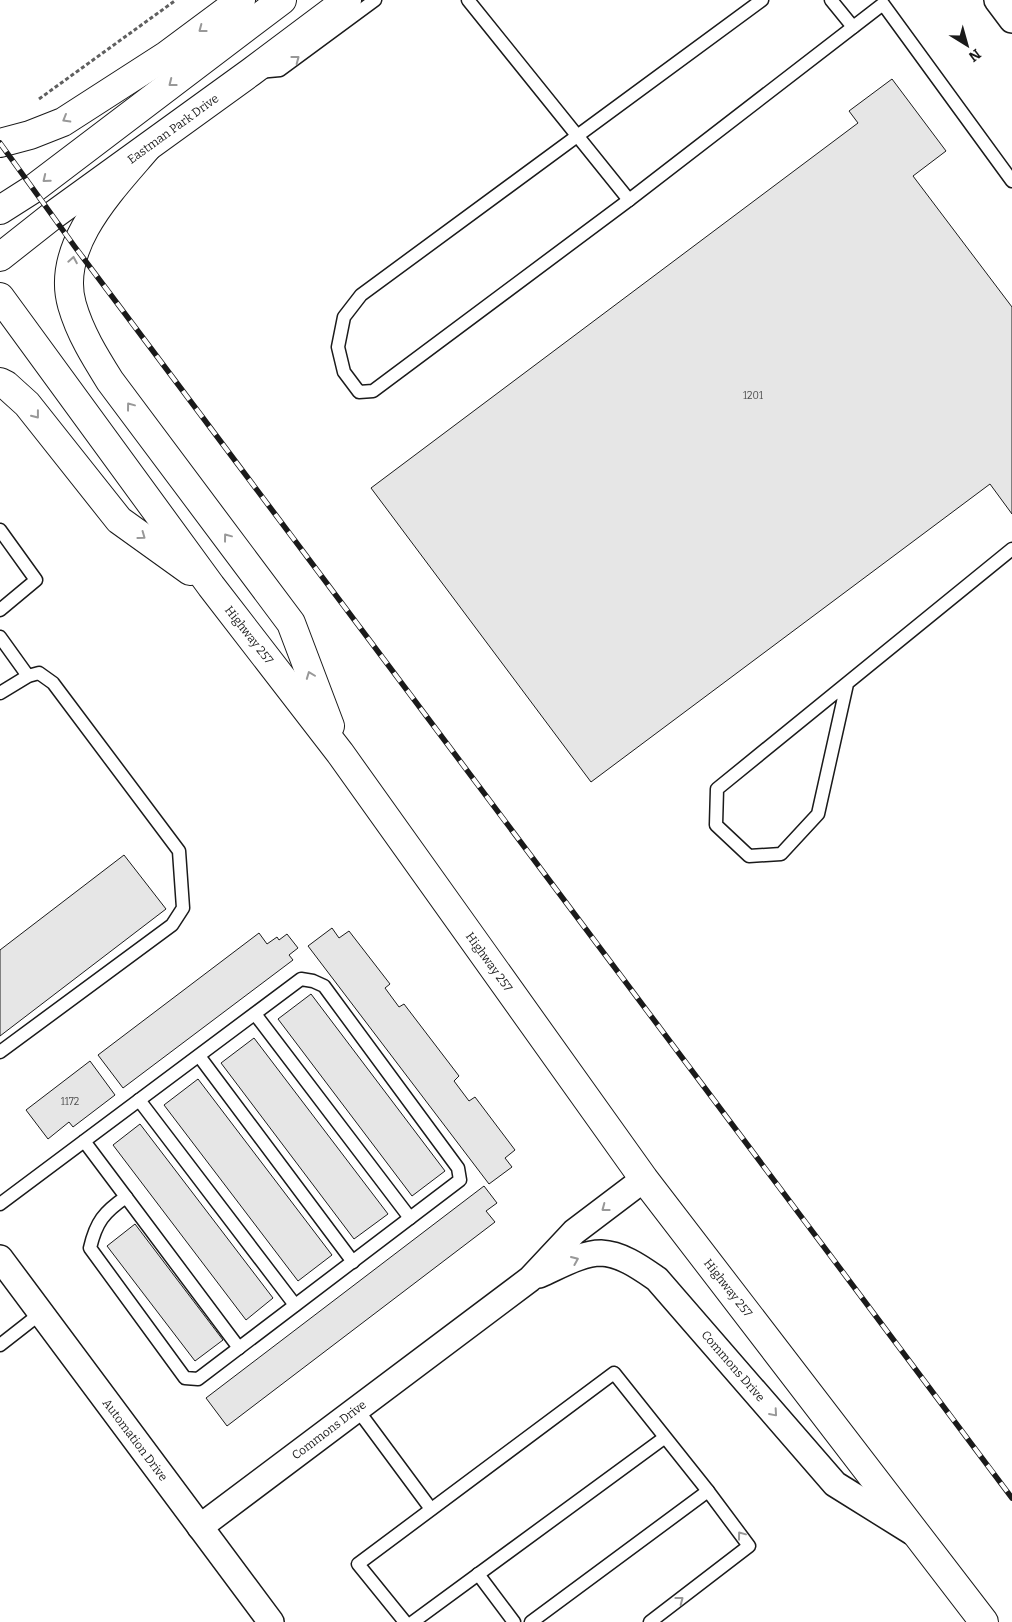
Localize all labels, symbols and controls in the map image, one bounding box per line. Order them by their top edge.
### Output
north arrow [942,20,992,70]
one-way arrow [198,23,208,32]
text: N [965,45,984,65]
one-way arrow [290,56,300,65]
one-way arrow [169,78,178,86]
street label: Eastman Park Drive [125,91,221,167]
one-way arrow [63,113,72,123]
one-way arrow [43,174,52,182]
one-way arrow [67,256,77,265]
house number: 1201 [743,390,763,402]
one-way arrow [126,403,136,412]
one-way arrow [30,409,38,418]
one-way arrow [136,531,145,539]
one-way arrow [224,534,232,543]
street label: Highway 257 [222,603,276,667]
one-way arrow [306,671,316,679]
street label: Highway 257 [463,930,515,994]
house number: 1172 [61,1096,79,1108]
one-way arrow [602,1203,611,1211]
one-way arrow [570,1256,579,1267]
street label: Highway 257 [701,1256,755,1320]
street label: Commons Drive [698,1328,768,1404]
street label: Automation Drive [100,1396,170,1484]
street label: Commons Drive [289,1398,369,1462]
one-way arrow [768,1408,777,1417]
one-way arrow [738,1532,746,1541]
one-way arrow [674,1597,684,1606]

